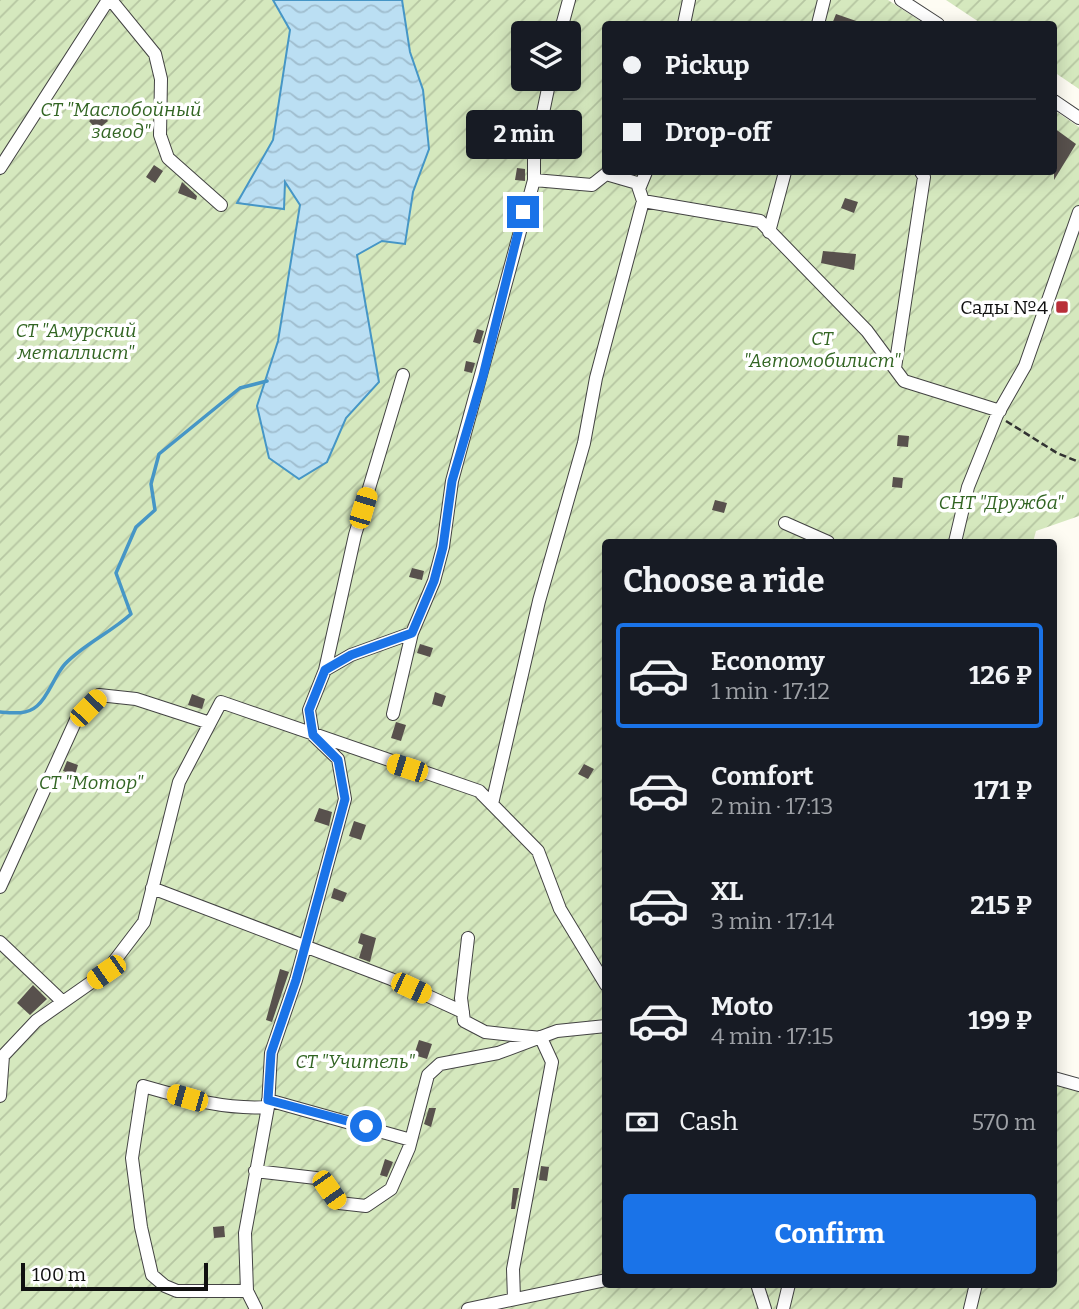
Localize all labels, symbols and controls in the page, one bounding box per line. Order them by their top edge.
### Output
map controls [511,21,581,91]
button: layers [511,21,581,91]
text: Pickup [665,50,750,81]
park label: СТ "Маслобойный завод" [40,98,202,143]
callout: 2 min [465,110,581,160]
text: Drop-off [665,117,771,148]
text: 2 min [493,120,555,148]
route end [507,196,539,228]
place label: Сады №4 [960,296,1048,319]
marker: Сады №4 [1054,299,1070,315]
park label: СТ "Амурский металлист" [15,319,137,364]
park label: СТ "Автомобилист" [743,327,901,372]
car [347,485,380,531]
park label: СНТ "Дружба" [938,491,1065,514]
text: Choose a ride [623,562,824,600]
icon: car [627,644,690,707]
text: Economy [711,646,825,677]
text: 126 ₽ [969,660,1032,691]
text: 1 min · 17:12 [711,677,830,705]
car [66,686,111,730]
car [384,752,431,784]
icon: car [627,759,690,822]
text: Comfort [711,761,814,792]
park label: СТ "Мотор" [39,771,144,794]
text: 171 ₽ [974,775,1032,806]
text: 2 min · 17:13 [711,792,833,820]
icon: car [627,874,690,937]
text: XL [711,876,743,907]
text: 215 ₽ [970,890,1032,921]
text: 3 min · 17:14 [711,907,834,935]
car [83,951,130,993]
car [388,970,435,1006]
icon: car [627,989,690,1052]
text: Moto [711,991,773,1022]
text: 199 ₽ [968,1005,1032,1036]
text: 4 min · 17:15 [711,1022,834,1050]
park label: СТ "Учитель" [295,1050,416,1073]
car [164,1082,211,1114]
icon: cash [623,1103,661,1141]
text: Cash [679,1106,738,1137]
text: 570 m [972,1108,1036,1136]
route start [350,1110,382,1142]
car [309,1167,350,1213]
button: Confirm [623,1194,1036,1274]
scale bar [21,1260,208,1292]
text: 100 m [32,1263,86,1286]

